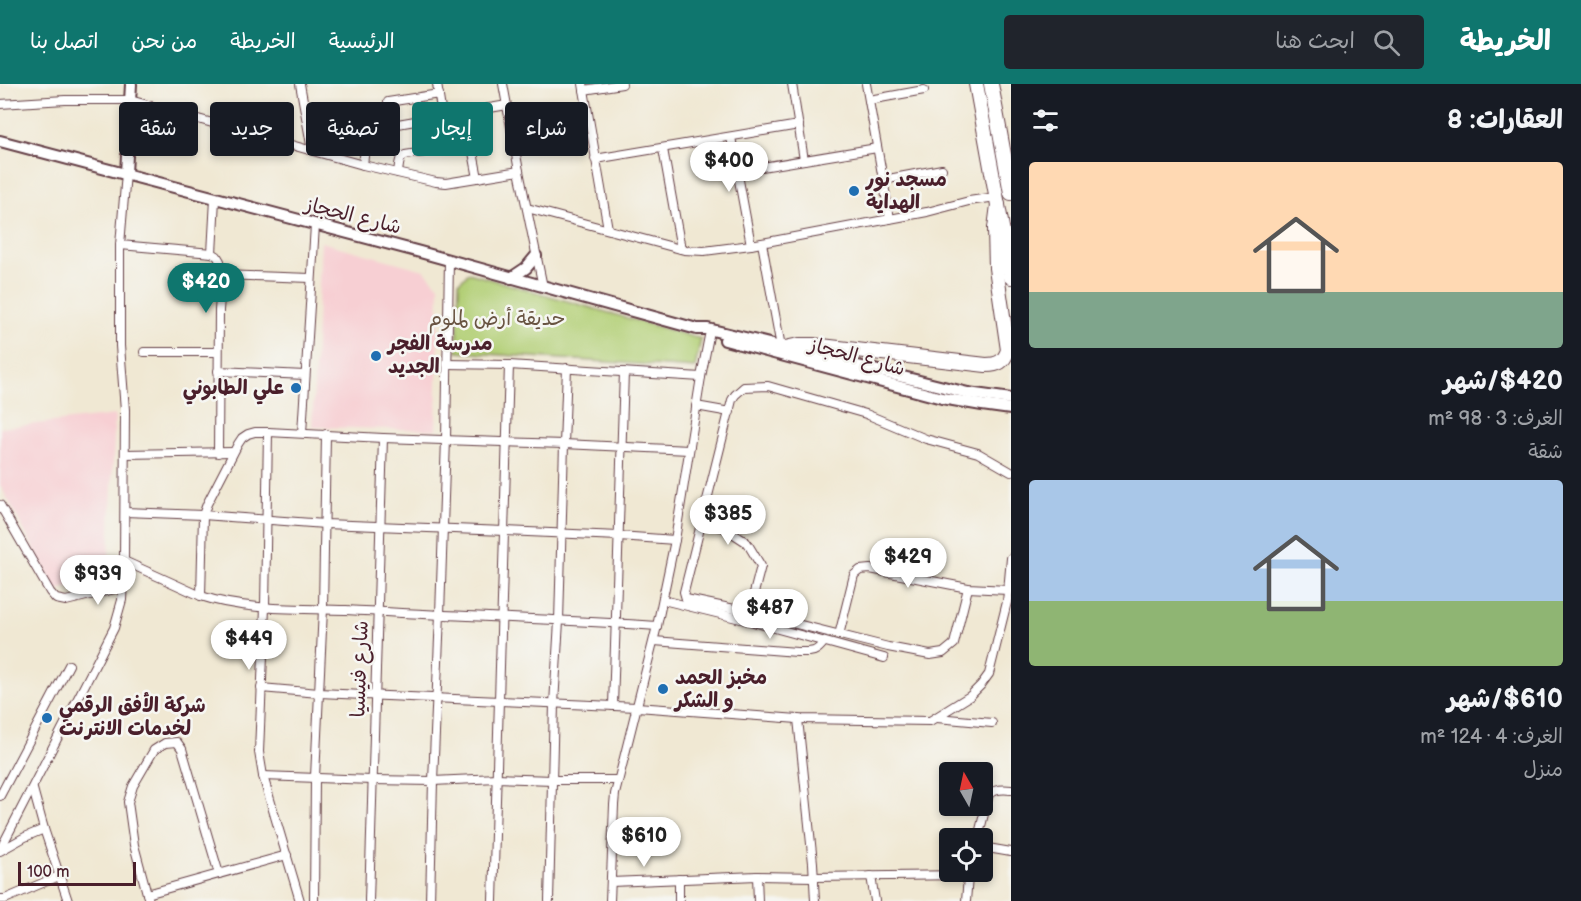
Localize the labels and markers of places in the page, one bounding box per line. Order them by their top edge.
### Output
pin: $400 [693,142,765,193]
place label: مسجد نور الهداية [865,168,947,215]
marker: مسجد نور الهداية [847,184,861,198]
pin: $420 [170,263,242,314]
place label: مدرسة الفجر الجديد [386,332,493,379]
marker: مدرسة الفجر الجديد [369,349,383,363]
place label: علي الطابوني [183,376,284,405]
marker: علي الطابوني [289,381,303,395]
pin: $385 [692,495,764,546]
pin: $429 [872,538,944,589]
pin: $939 [62,555,134,606]
pin: $487 [734,589,806,640]
pin: $449 [213,620,285,671]
place label: مخبز الحمد و الشكر [673,666,767,713]
marker: مخبز الحمد و الشكر [656,682,670,696]
place label: شركة الأفق الرقمي لخدمات الانترنت [59,692,206,741]
marker: شركة الأفق الرقمي لخدمات الانترنت [40,711,54,725]
pin: $610 [608,817,680,868]

